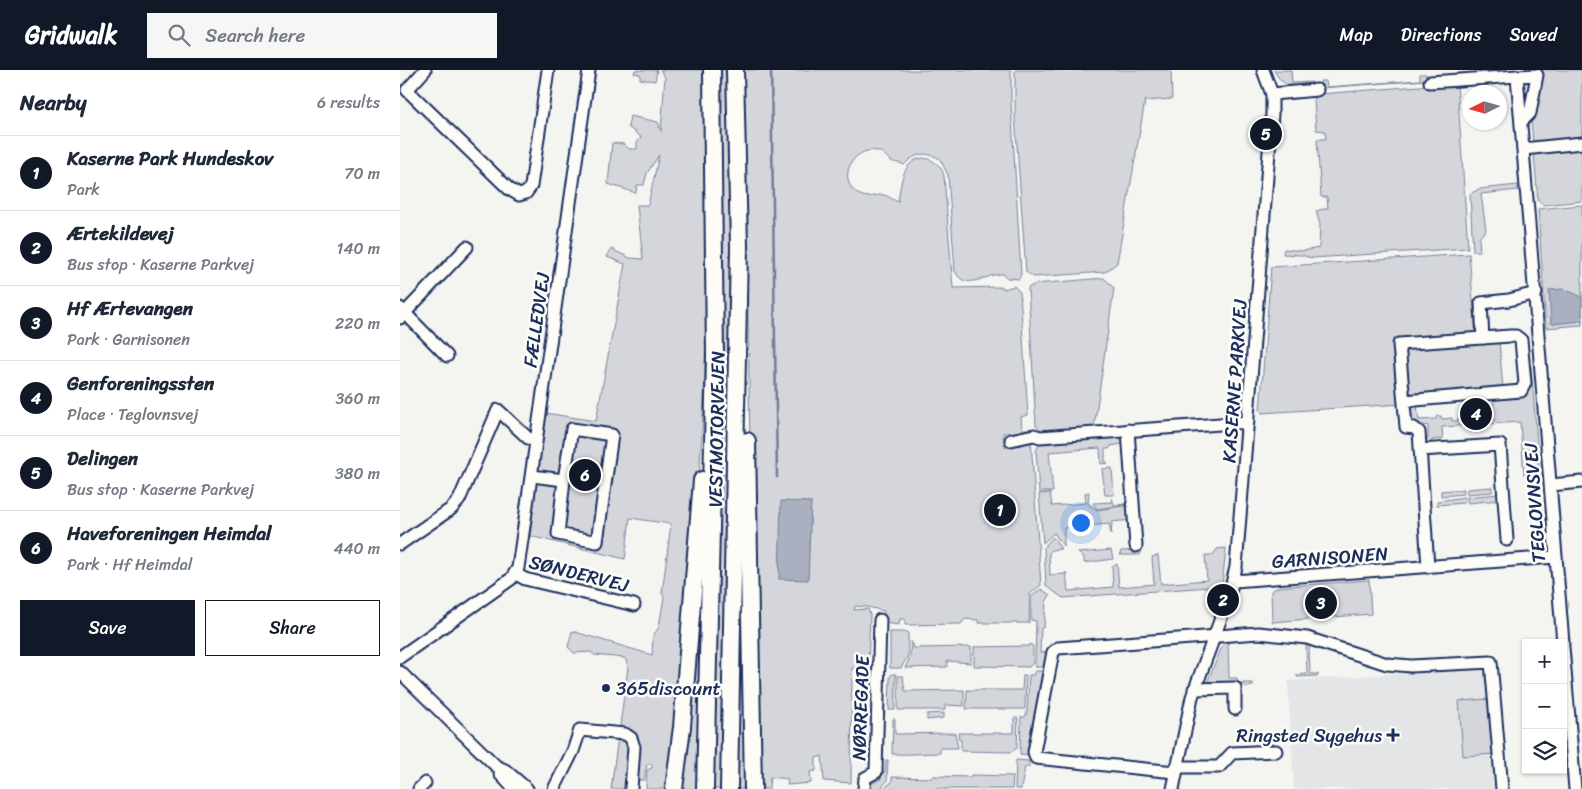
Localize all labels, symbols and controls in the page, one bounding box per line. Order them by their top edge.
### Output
search box [147,13,497,58]
text: Gridwalk [25,14,117,56]
text: Search here [205,19,305,52]
text: Map [1340,19,1373,51]
text: Directions [1401,19,1482,51]
text: Saved [1510,19,1557,51]
icon: search [165,21,193,49]
text: Nearby [20,84,86,122]
north arrow [1462,85,1507,130]
text: 6 results [317,88,380,117]
pin: 5 [1250,115,1282,153]
text: Kaserne Park Hundeskov [67,142,273,175]
text: 1 [33,159,39,188]
text: 70 m [344,159,380,188]
text: Park [67,175,100,204]
text: Ærtekildevej [67,217,174,250]
text: 2 [31,234,41,263]
text: 140 m [337,234,380,263]
text: Bus stop · Kaserne Parkvej [67,250,254,279]
street label: FÆLLEDVEJ [514,270,560,370]
text: Hf Ærtevangen [67,292,193,325]
street label: KASERNE PARKVEJ [1212,297,1257,464]
text: 3 [32,309,40,338]
text: 220 m [335,309,380,338]
text: Park · Garnisonen [67,325,190,354]
street label: VESTMOTORVEJEN [699,350,734,508]
text: Genforeningssten [67,367,214,400]
text: 4 [31,384,41,413]
text: 360 m [336,384,380,413]
pin: 4 [1460,395,1492,433]
text: Place · Teglovnsvej [67,400,198,429]
street label: TEGLOVNSVEJ [1514,441,1555,564]
text: Delingen [67,442,138,475]
pin: 6 [569,456,601,494]
text: 5 [31,459,41,488]
text: 380 m [335,459,380,488]
text: Bus stop · Kaserne Parkvej [67,475,254,504]
pin: 1 [984,491,1016,529]
your location [1068,510,1094,536]
text: Haveforeningen Heimdal [67,517,271,550]
text: 6 [31,534,41,563]
text: 440 m [333,534,380,563]
street label: GARNISONEN [1271,537,1389,578]
street label: SØNDERVEJ [526,545,633,602]
text: Park · Hf Heimdal [67,550,192,579]
pin: 2 [1207,581,1239,619]
pin: 3 [1305,584,1337,622]
button: Save [20,600,195,656]
button: Share [205,600,380,656]
map controls [1522,639,1567,774]
button: + [1522,639,1567,684]
street label: NØRREGADE [842,654,879,761]
place label: 365discount [616,672,721,705]
marker: 365discount [600,682,612,694]
button: − [1522,684,1567,729]
place label: Ringsted Sygehus [1236,719,1382,752]
marker: Ringsted Sygehus [1386,728,1400,742]
button: layers [1522,729,1567,774]

